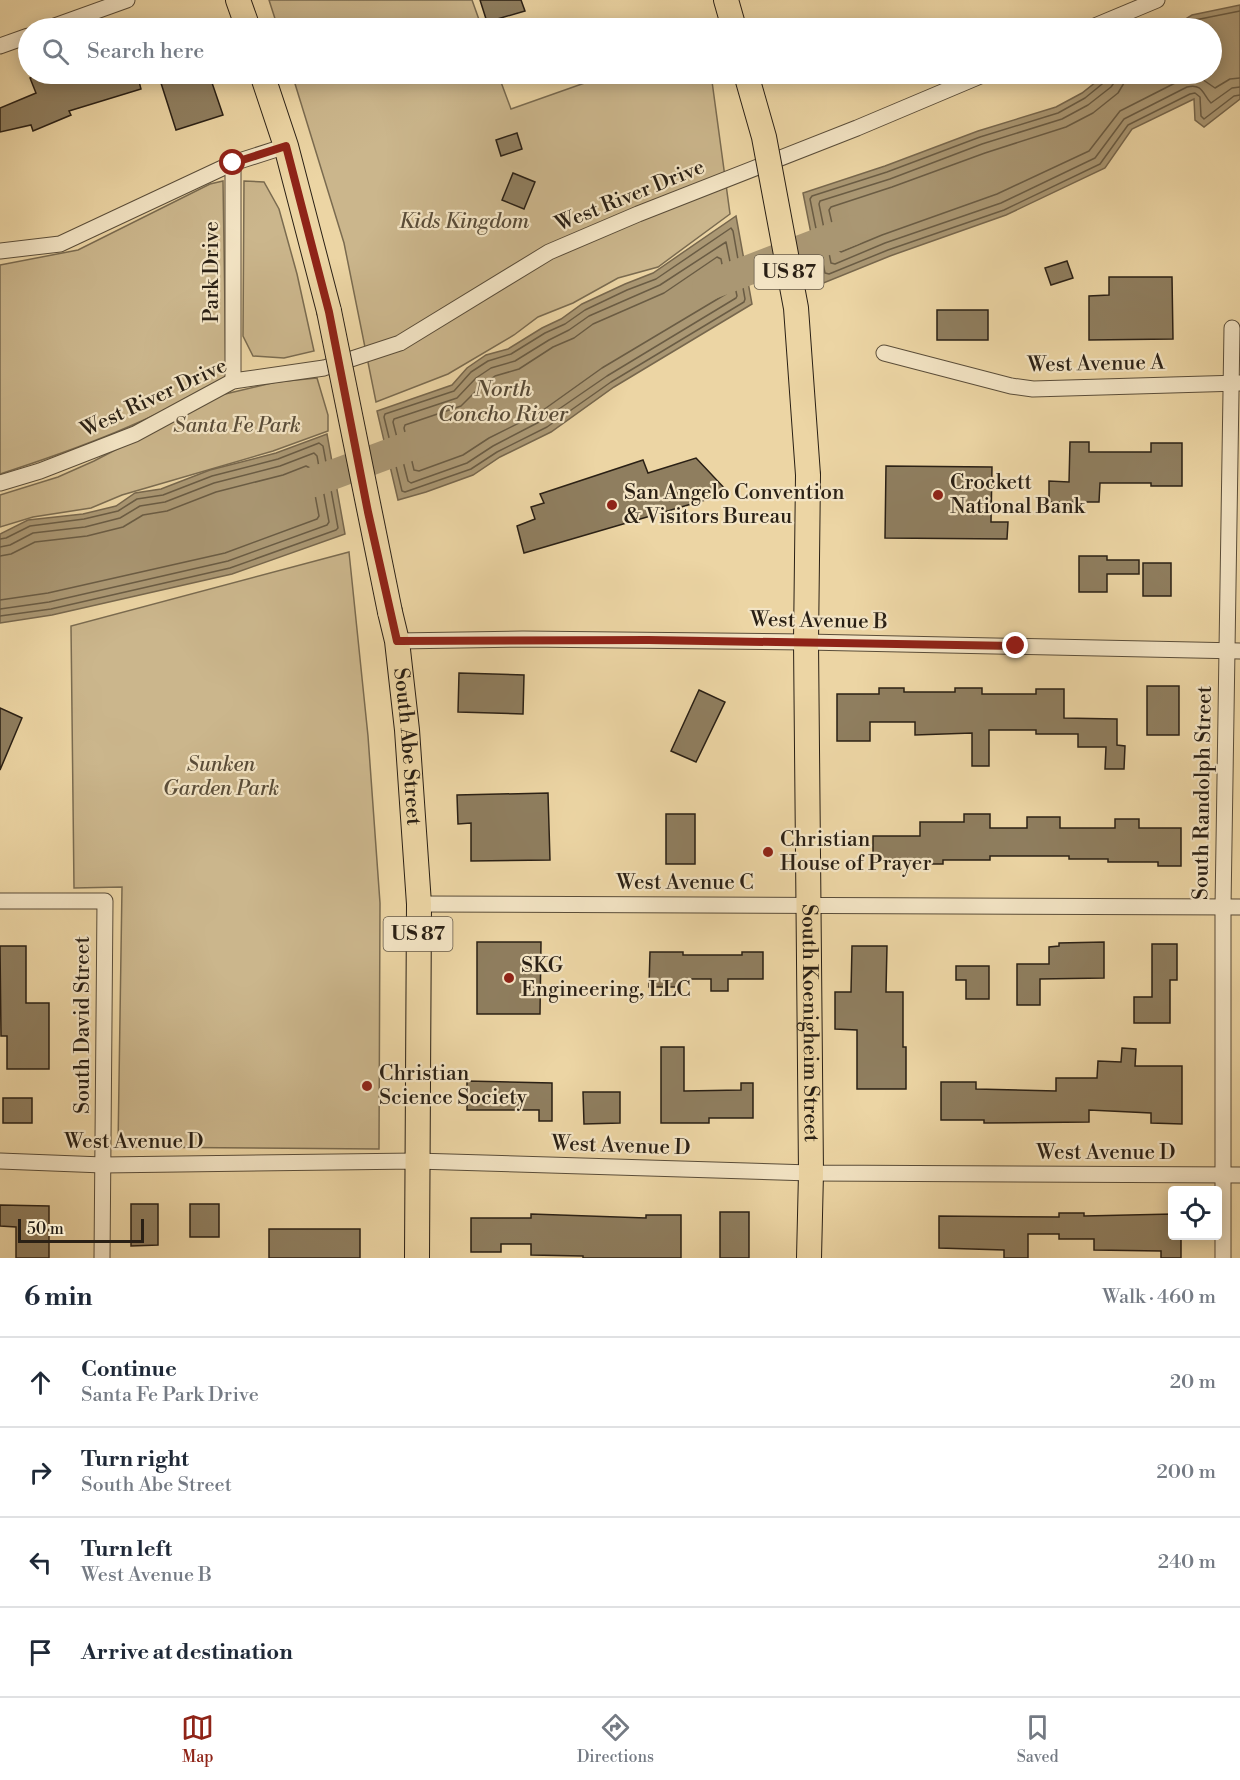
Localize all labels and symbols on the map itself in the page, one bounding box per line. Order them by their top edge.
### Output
route start [219,149,245,175]
street label: West River Drive [551,154,708,238]
park label: Kids Kingdom [399,209,530,235]
street label: Park Drive [199,221,225,323]
road number: US 87 [754,255,824,289]
street label: West Avenue A [1026,350,1165,378]
street label: West River Drive [76,353,231,444]
water label: North Concho River [438,376,569,428]
park label: Santa Fe Park [173,413,301,439]
place label: Crockett National Bank [950,470,1086,520]
place label: San Angelo Convention & Visitors Bureau [624,480,845,530]
marker: Crockett National Bank [931,488,945,502]
marker: San Angelo Convention & Visitors Bureau [605,498,619,512]
street label: West Avenue B [749,607,888,635]
route end [1002,632,1028,658]
street label: South Abe Street [387,666,427,827]
street label: South Randolph Street [1188,685,1218,900]
park label: Sunken Garden Park [163,752,279,802]
place label: Christian House of Prayer [780,827,931,877]
marker: Christian House of Prayer [761,845,775,859]
street label: West Avenue C [615,870,754,896]
street label: South Koenigheim Street [795,904,824,1143]
road number: US 87 [384,917,452,951]
street label: South David Street [70,936,96,1114]
place label: SKG Engineering, LLC [521,953,691,1003]
marker: SKG Engineering, LLC [502,971,516,985]
place label: Christian Science Society [379,1061,528,1111]
marker: Christian Science Society [360,1079,374,1093]
street label: West Avenue D [63,1129,204,1155]
street label: West Avenue D [550,1131,691,1161]
street label: West Avenue D [1035,1140,1176,1166]
scale bar [18,1216,144,1244]

